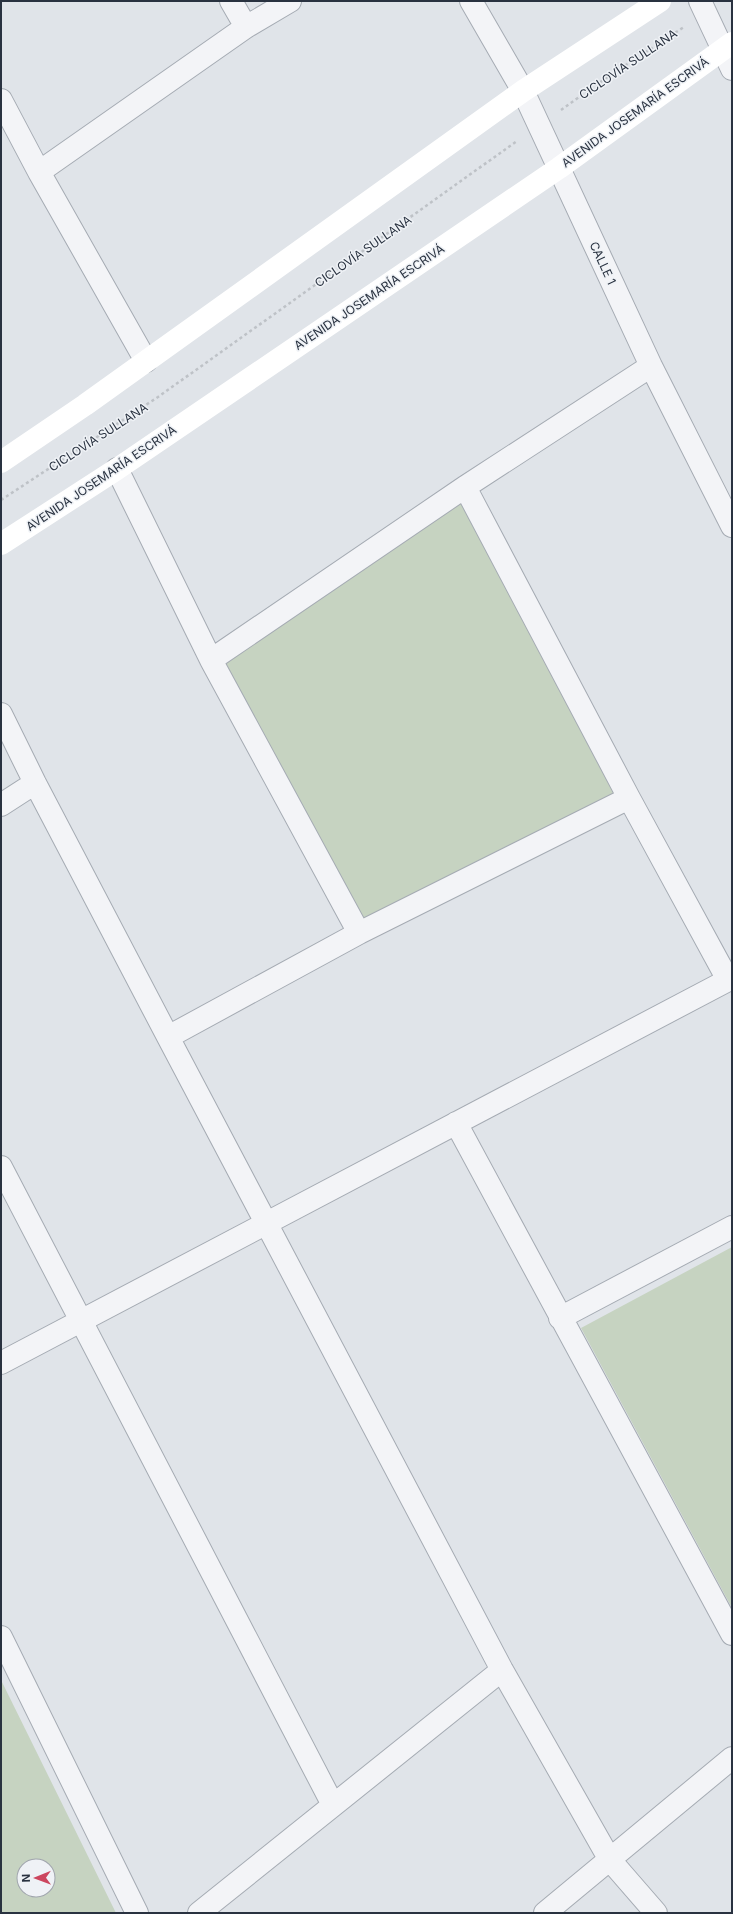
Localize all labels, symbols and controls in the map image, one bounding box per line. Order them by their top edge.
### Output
street label: CICLOVÍA SULLANA [576,26,680,102]
street label: AVENIDA JOSEMARÍA ESCRIVÁ [559,54,711,170]
street label: CICLOVÍA SULLANA [312,212,414,290]
street label: CALLE 1 [587,239,619,287]
street label: AVENIDA JOSEMARÍA ESCRIVÁ [291,241,447,353]
street label: CICLOVÍA SULLANA [46,399,150,475]
street label: AVENIDA JOSEMARÍA ESCRIVÁ [23,422,179,534]
north arrow [16,1858,56,1898]
text: N [19,1874,33,1882]

